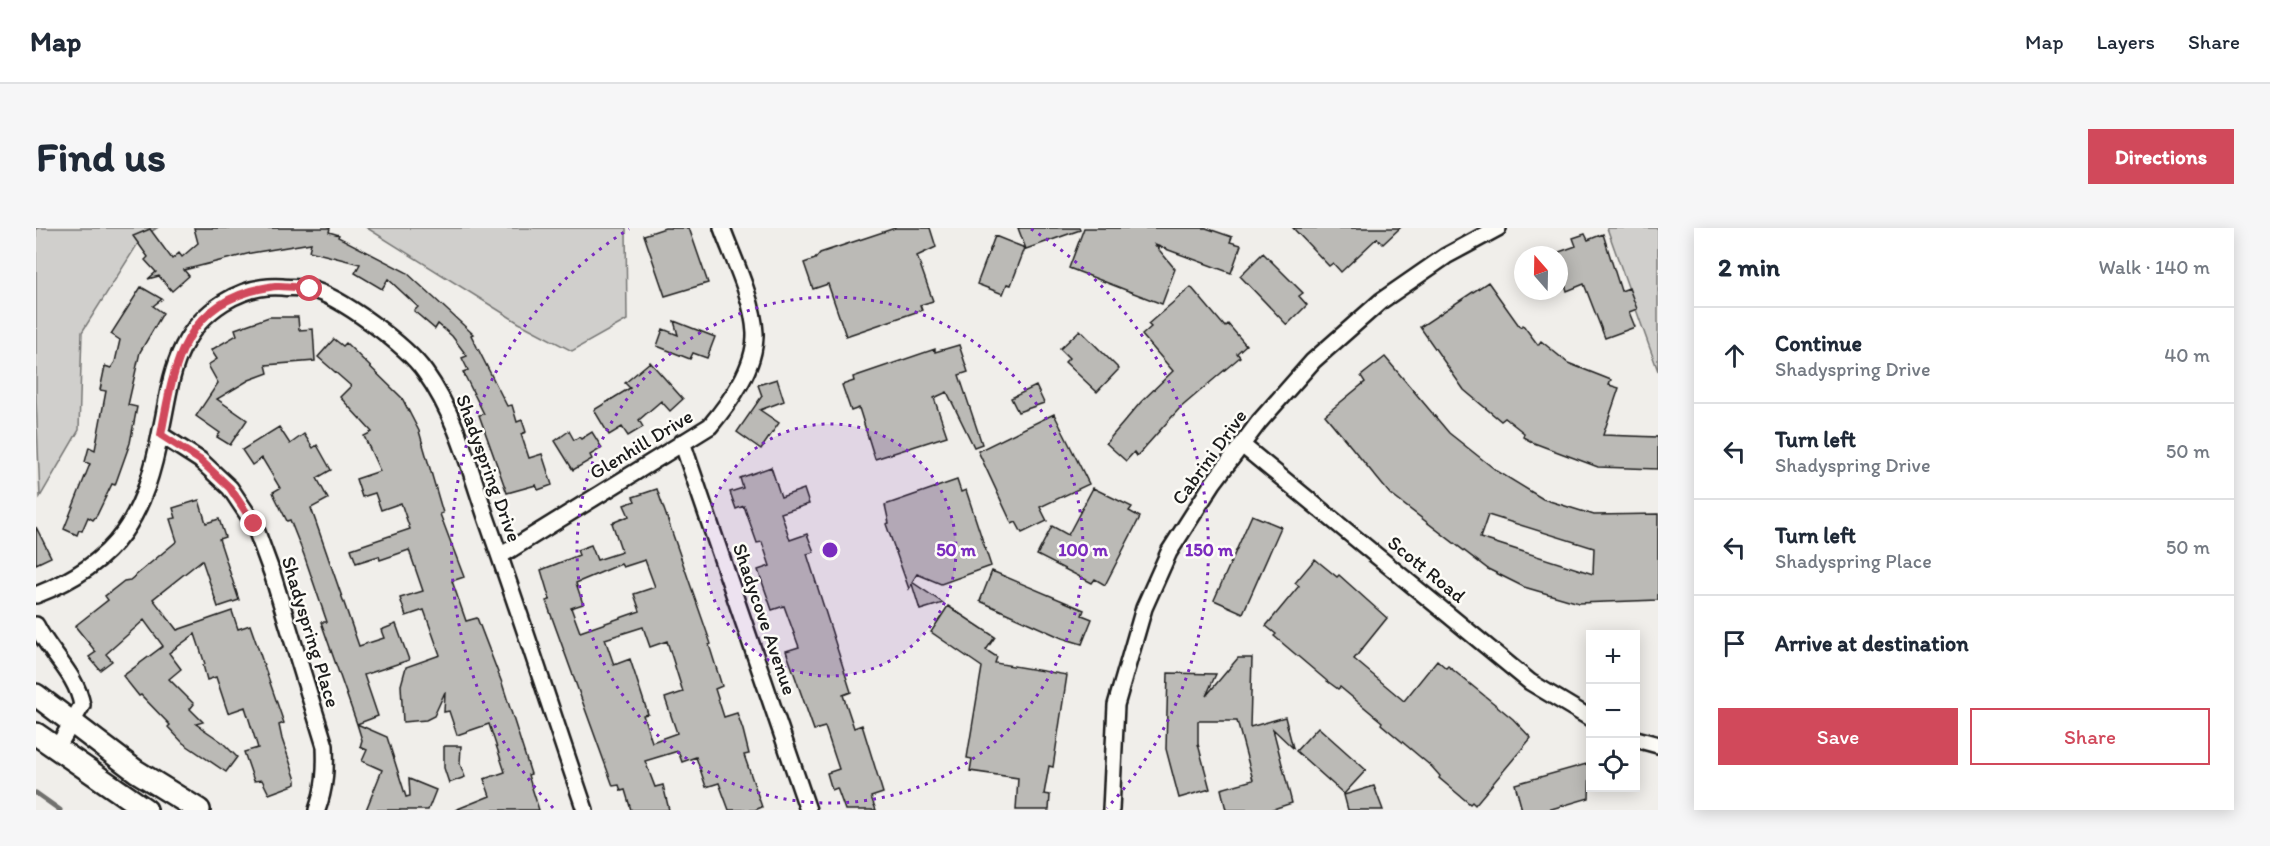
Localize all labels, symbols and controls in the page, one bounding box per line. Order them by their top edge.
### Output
text: Map [30,24,81,58]
text: Map [2025,29,2064,54]
text: Layers [2097,29,2155,54]
text: Share [2188,29,2240,54]
button: Directions [2088,129,2234,184]
text: Find us [36,131,166,182]
north arrow [1514,246,1568,300]
text: 2 min [1718,251,1780,283]
text: Walk · 140 m [2099,255,2210,279]
route start [296,275,322,301]
text: Continue [1775,330,1862,357]
icon: ahead [1718,339,1751,372]
text: 40 m [2164,343,2210,367]
text: Shadyspring Drive [1775,357,1930,381]
street label: Shadyspring Drive [451,391,527,545]
street label: Glenhill Drive [585,404,697,484]
street label: Cabrini Drive [1166,405,1252,509]
text: Turn left [1775,426,1856,453]
icon: left [1718,435,1751,468]
text: 50 m [2166,439,2210,463]
text: Shadyspring Drive [1775,453,1930,477]
route end [240,510,266,536]
text: Turn left [1775,522,1856,549]
street label: Scott Road [1383,530,1471,608]
icon: left [1718,531,1751,564]
text: 50 m [2166,535,2210,559]
text: 50 m [936,539,977,561]
text: 100 m [1058,539,1109,561]
text: 150 m [1185,539,1234,561]
street label: Shadycove Avenue [728,540,802,698]
centre of rings [820,540,840,560]
text: Shadyspring Place [1775,549,1932,573]
street label: Shadyspring Place [277,554,345,710]
icon: arrive [1718,627,1751,660]
map controls [1586,630,1640,792]
button: + [1586,630,1640,684]
text: Arrive at destination [1775,630,1969,657]
button: − [1586,684,1640,738]
button: Save [1718,708,1958,765]
button: Share [1970,708,2210,765]
button: locate [1586,738,1640,792]

